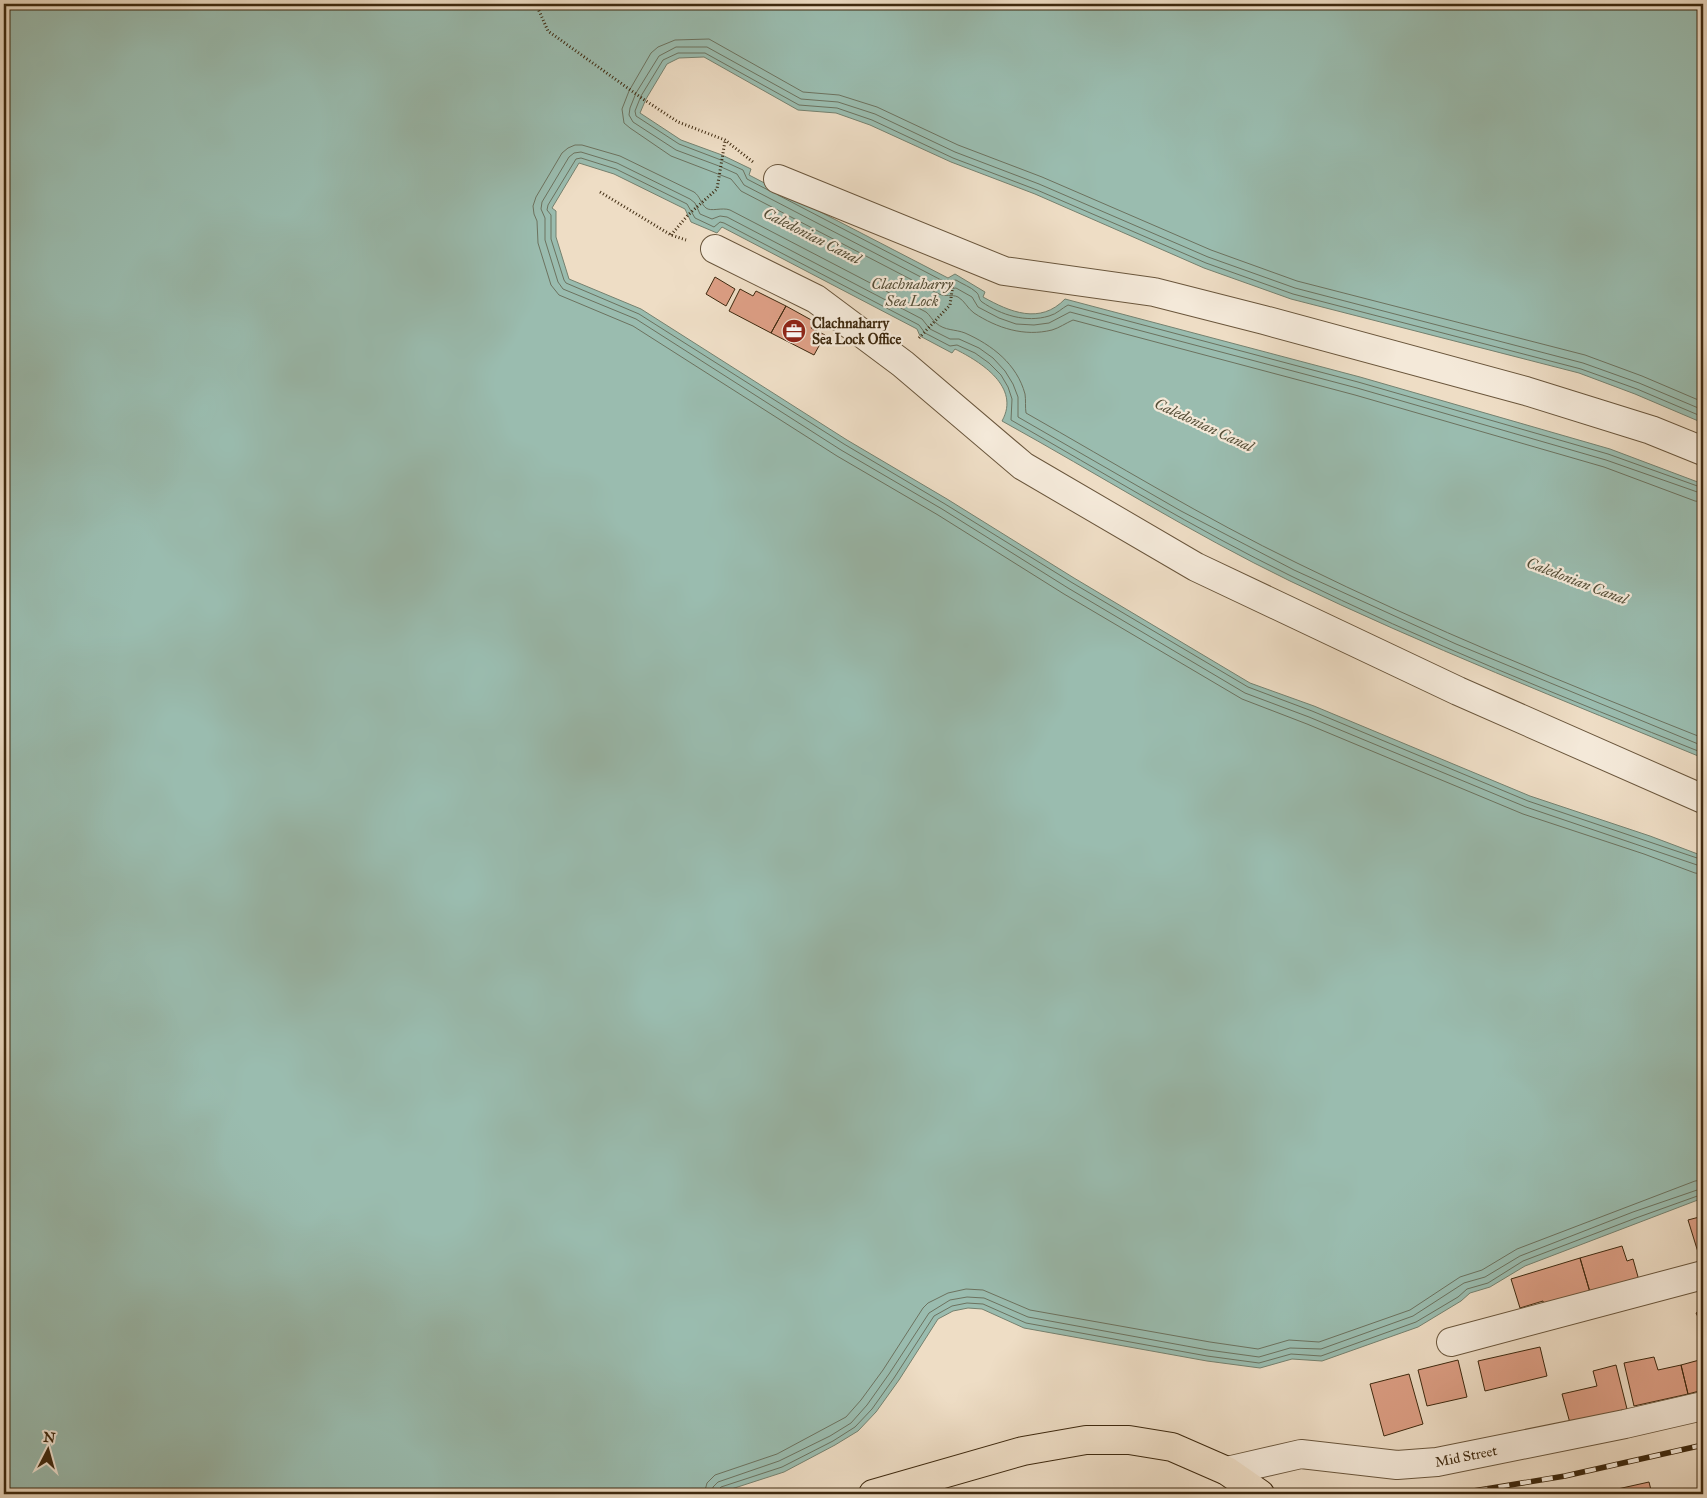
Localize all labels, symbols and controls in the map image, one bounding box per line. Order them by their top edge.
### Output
water label: Caledonian Canal [760,204,865,269]
water label: Clachnaharry Sea Lock [871,275,954,310]
place label: Clachnaharry Sea Lock Office [812,315,901,348]
office icon: Clachnaharry Sea Lock Office [781,318,807,344]
water label: Caledonian Canal [1152,394,1258,457]
water label: Caledonian Canal [1524,553,1632,609]
north arrow [22,1426,72,1476]
text: N [43,1428,56,1447]
street label: Mid Street [1434,1442,1499,1471]

